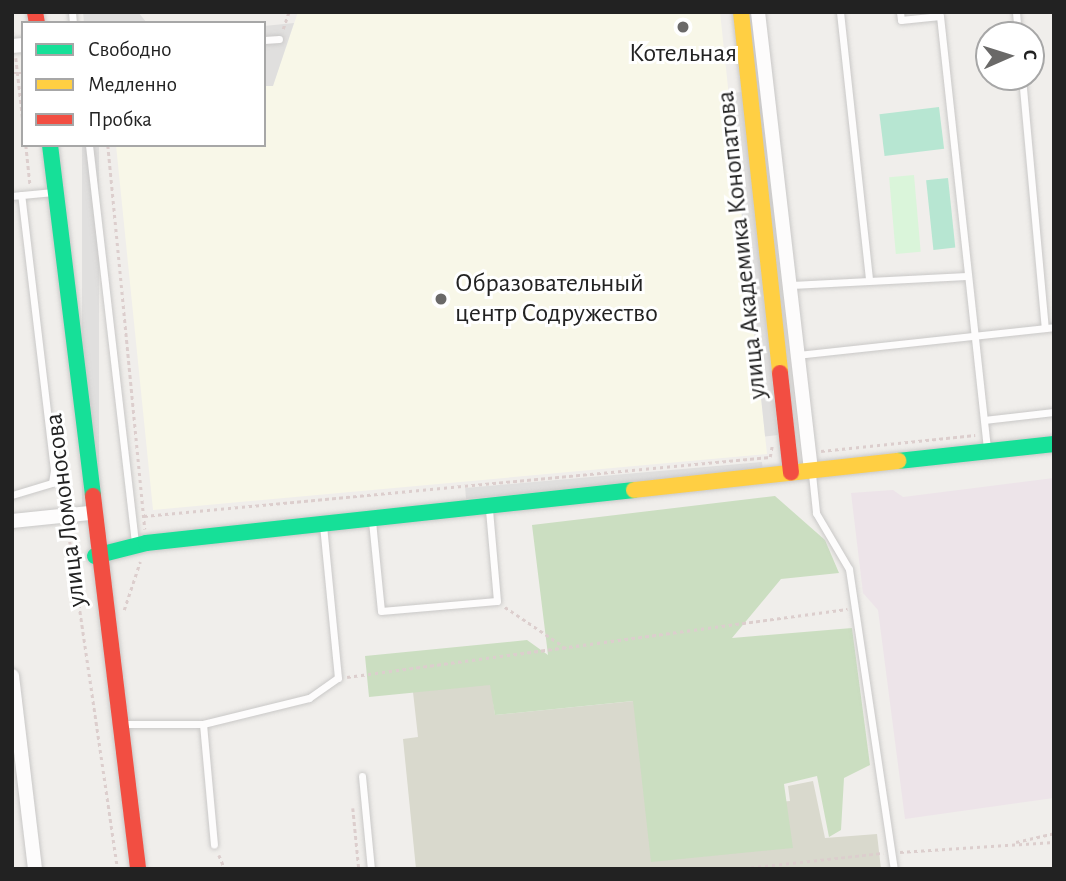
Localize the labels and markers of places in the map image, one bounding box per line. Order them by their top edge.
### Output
marker: Котельная [675,19,691,35]
place label: Котельная [629,38,737,70]
place label: Образовательный центр Содружество [455,268,658,330]
marker: Образовательный центр Содружество [433,291,449,307]

